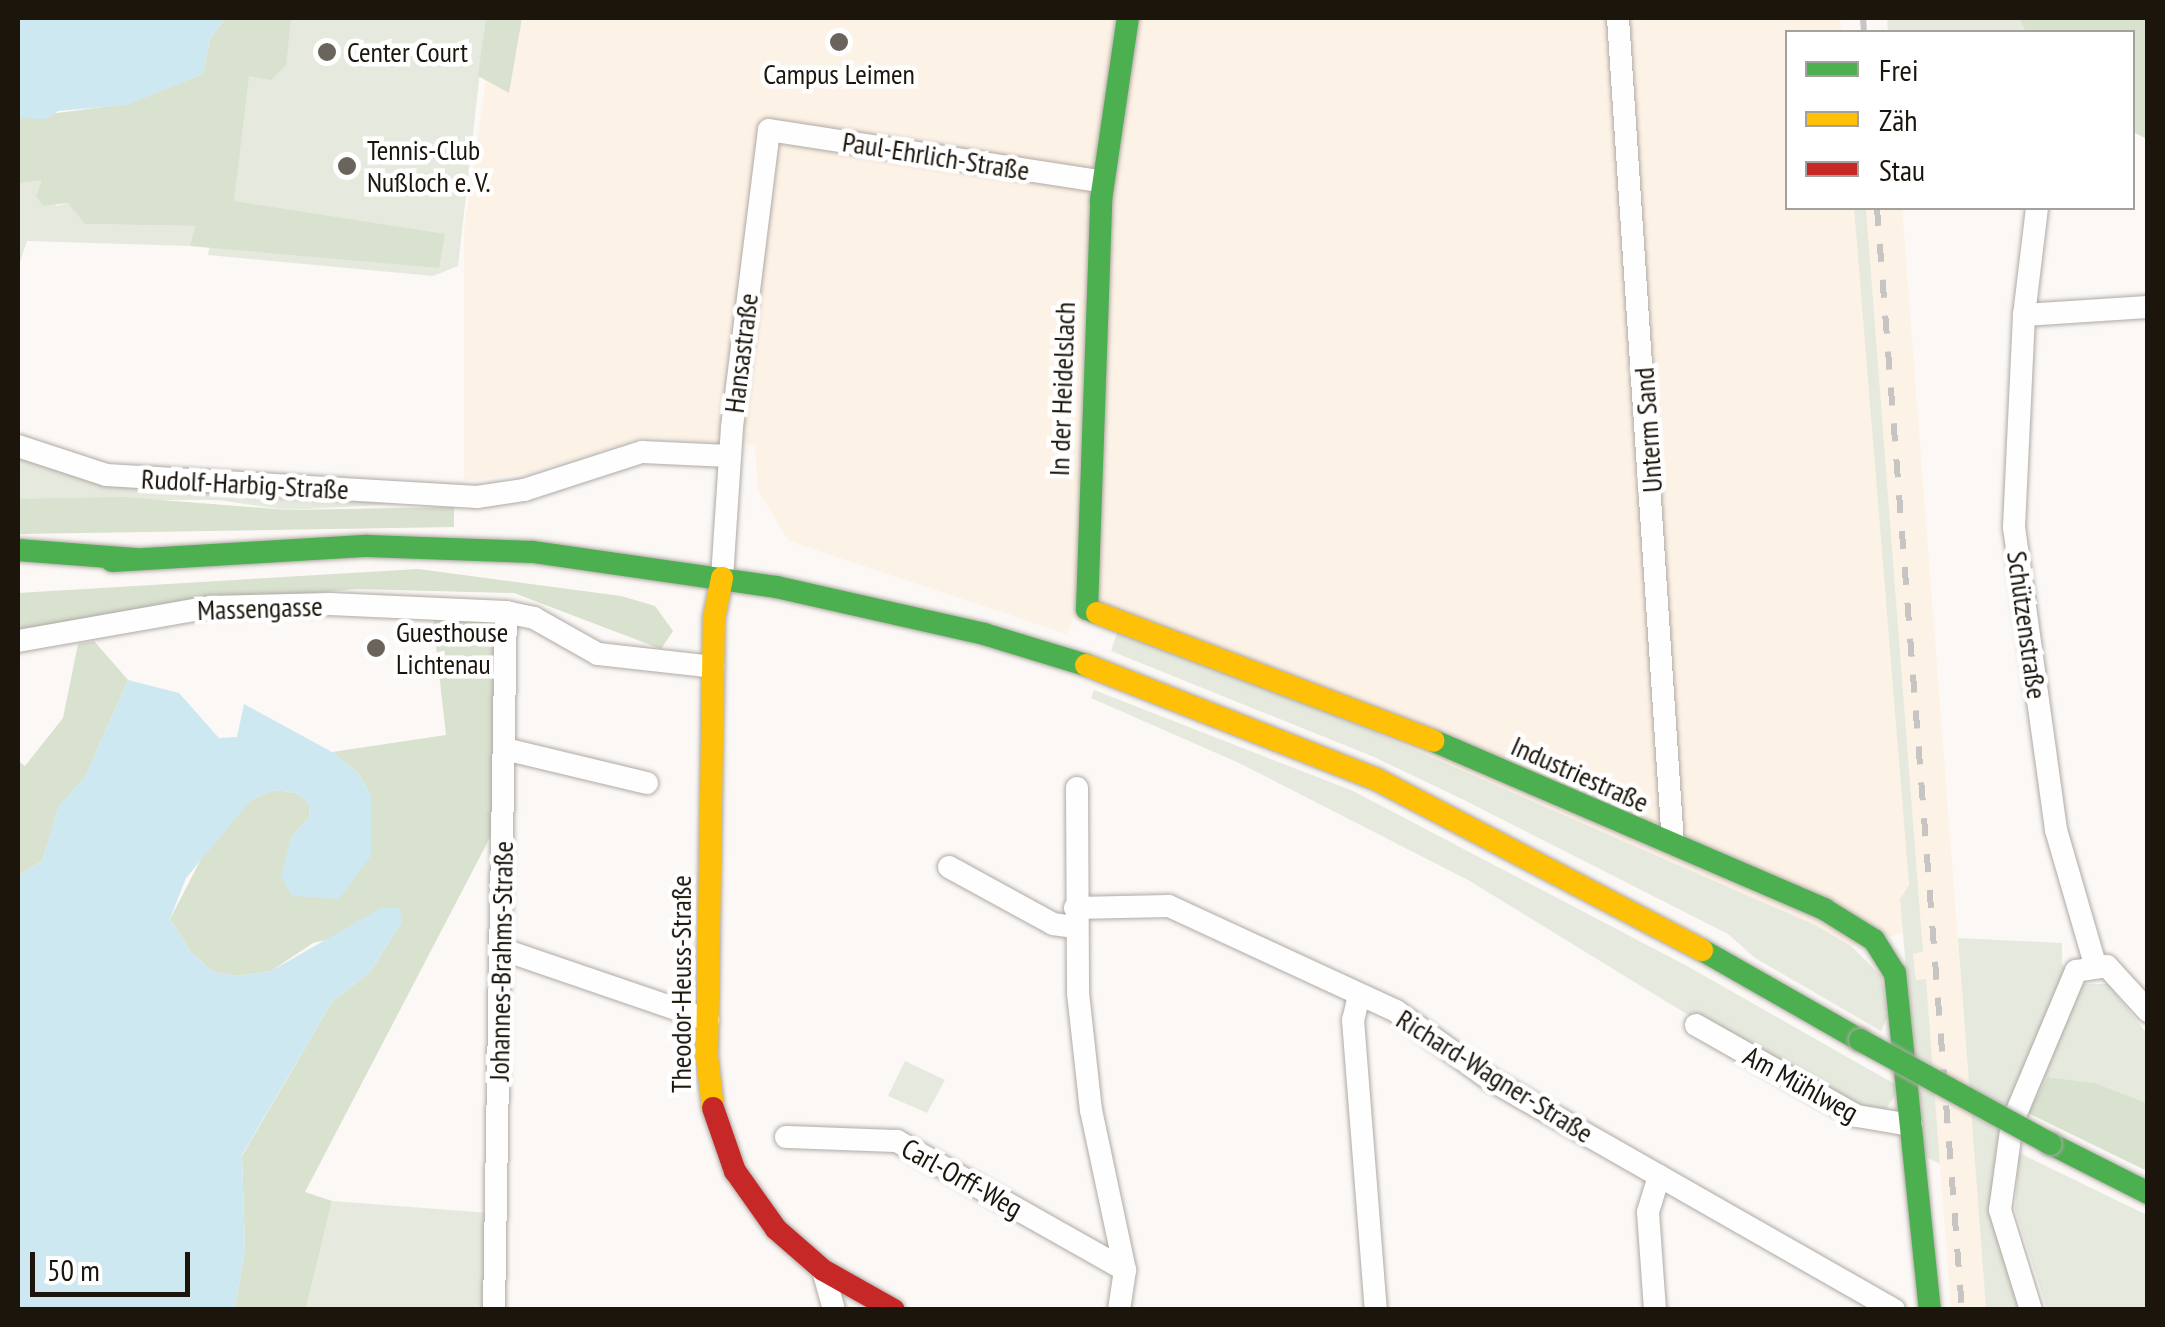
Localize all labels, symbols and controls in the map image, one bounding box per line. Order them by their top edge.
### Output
legend [1785,30,2135,210]
marker: Campus Leimen [828,31,850,53]
place label: Center Court [347,35,468,69]
marker: Center Court [316,41,338,63]
text: Frei [1879,50,1919,89]
place label: Campus Leimen [763,57,915,91]
text: Zäh [1879,100,1917,139]
street label: Paul-Ehrlich-Straße [840,125,1032,187]
place label: Tennis-Club Nußloch e. V. [367,133,493,199]
text: Stau [1879,150,1925,189]
marker: Tennis-Club Nußloch e. V. [336,155,358,177]
street label: Hansastraße [717,291,765,415]
street label: In der Heidelslach [1042,301,1082,477]
street label: Unterm Sand [1627,366,1669,494]
street label: Rudolf-Harbig-Straße [140,462,350,506]
street label: Schützenstraße [2000,549,2054,701]
street label: Massengasse [197,589,323,627]
place label: Guesthouse Lichtenau [396,615,508,681]
marker: Guesthouse Lichtenau [365,637,387,659]
street label: Industriestraße [1506,729,1654,819]
street label: Johannes-Brahms-Straße [482,841,520,1081]
street label: Theodor-Heuss-Straße [664,875,698,1093]
street label: Richard-Wagner-Straße [1391,1002,1599,1150]
street label: Am Mühlweg [1738,1039,1864,1129]
street label: Carl-Orff-Weg [896,1131,1028,1225]
scale bar [35,1232,195,1294]
text: 50 m [47,1250,100,1289]

